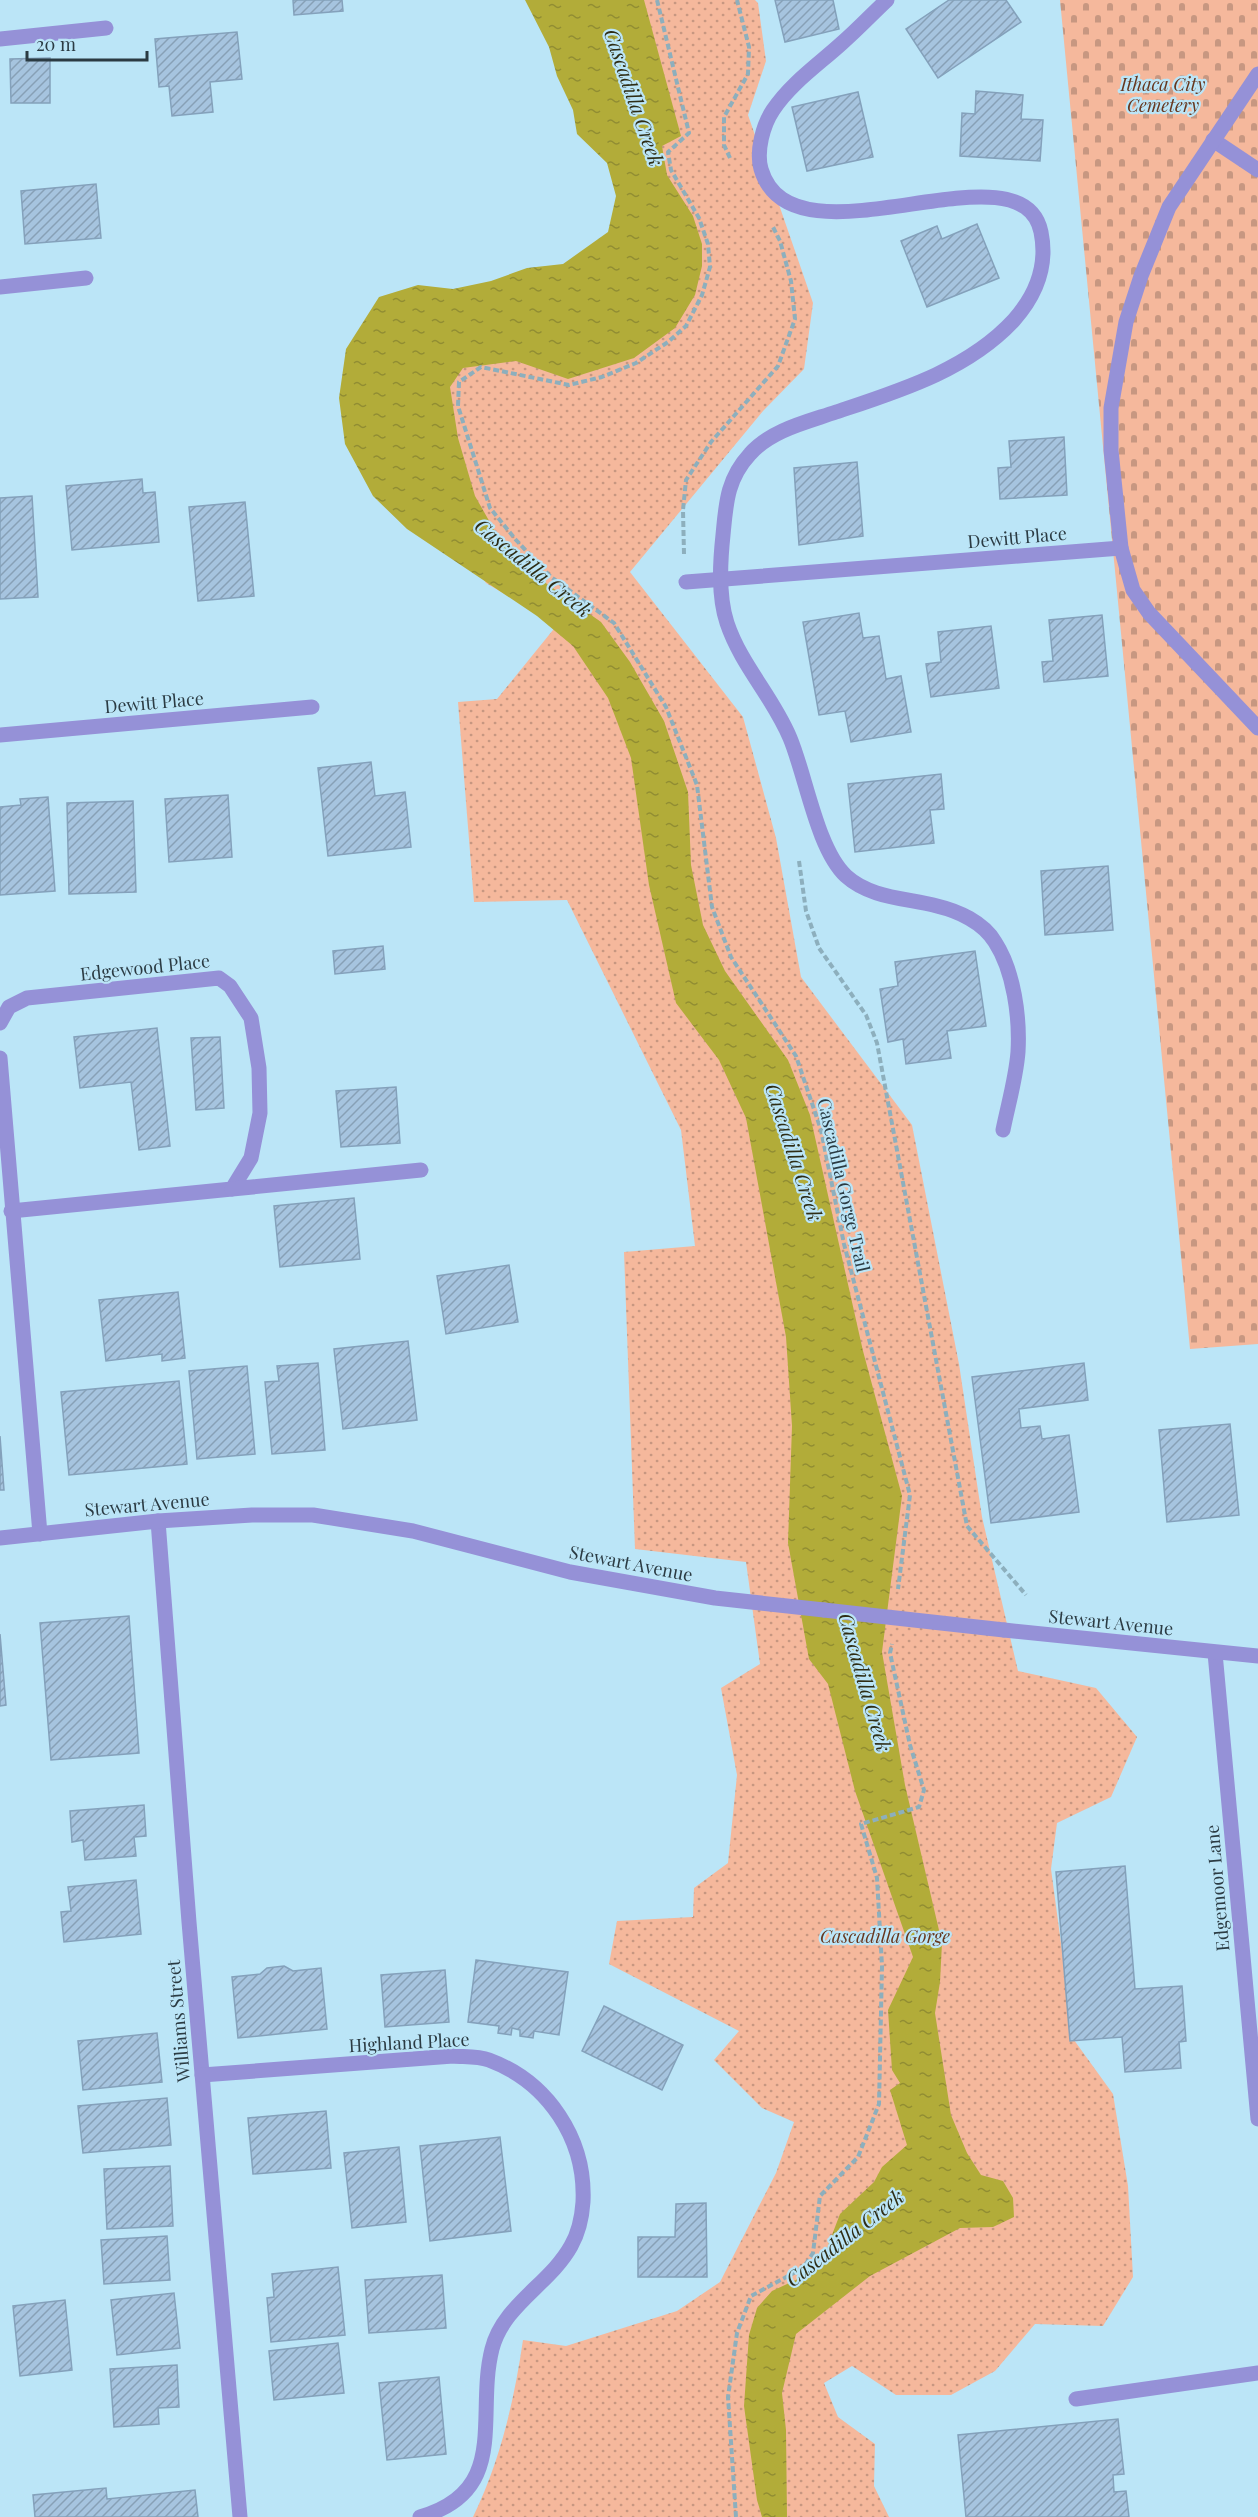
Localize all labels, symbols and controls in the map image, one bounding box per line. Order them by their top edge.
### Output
scale bar [27,24,147,62]
water label: Cascadilla Creek [599,25,671,169]
text: 20 m [36,32,76,56]
park label: Ithaca City Cemetery [1119,72,1206,117]
water label: Cascadilla Creek [470,511,598,623]
street label: Dewitt Place [966,521,1068,553]
street label: Dewitt Place [103,686,205,718]
street label: Edgewood Place [79,948,211,986]
water label: Cascadilla Creek [760,1080,830,1224]
street label: Cascadilla Gorge Trail [812,1096,876,1274]
street label: Stewart Avenue [84,1487,210,1521]
street label: Stewart Avenue [567,1539,695,1587]
street label: Stewart Avenue [1047,1604,1175,1640]
water label: Cascadilla Creek [833,1609,899,1755]
street label: Edgemoor Lane [1200,1824,1234,1952]
park label: Cascadilla Gorge [820,1924,950,1948]
street label: Williams Street [161,1958,195,2084]
street label: Highland Place [348,2027,470,2057]
water label: Cascadilla Creek [779,2182,909,2292]

